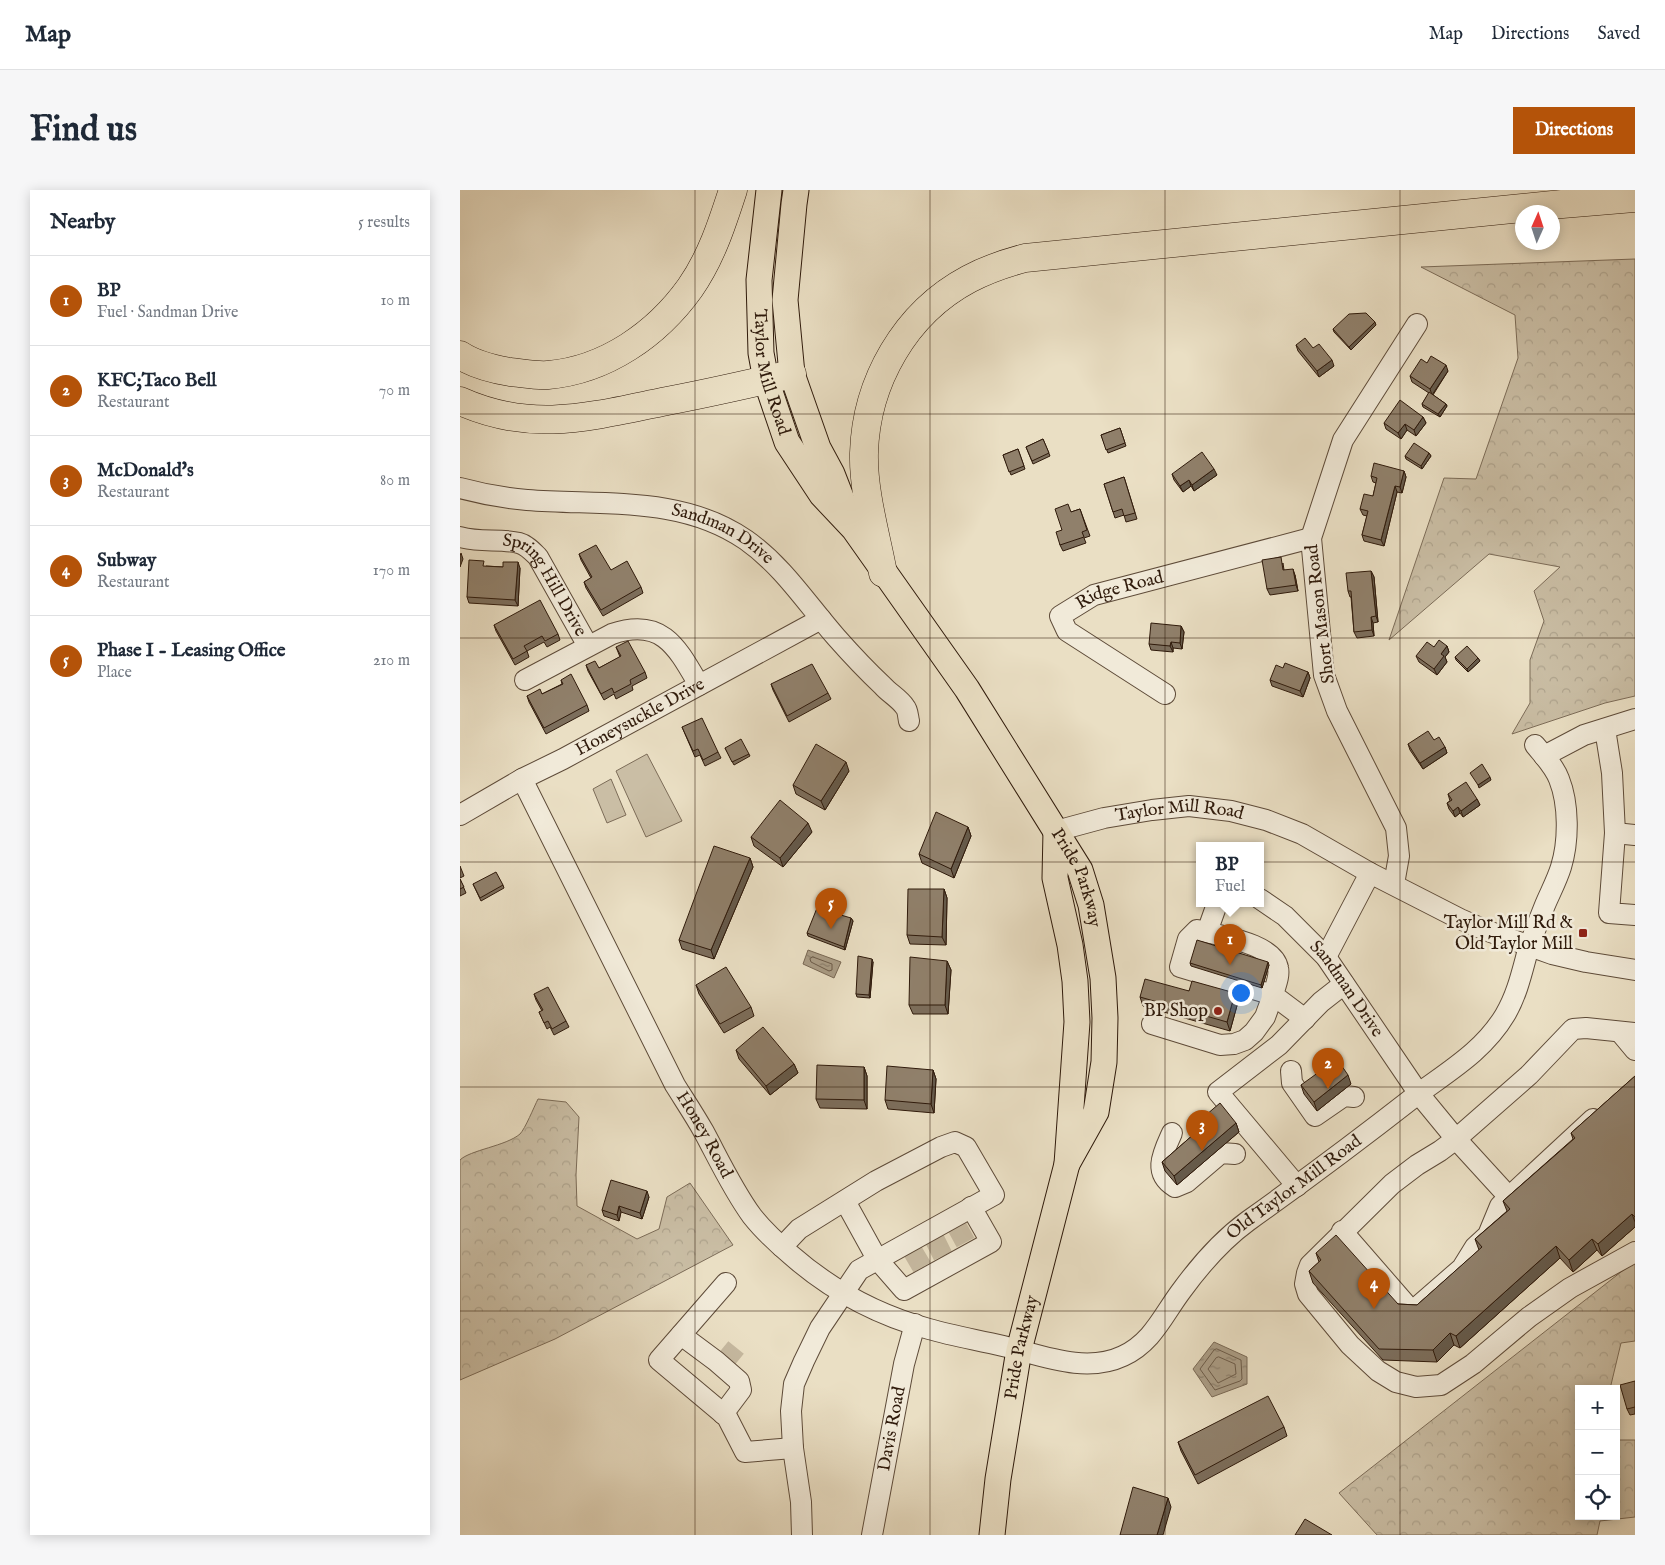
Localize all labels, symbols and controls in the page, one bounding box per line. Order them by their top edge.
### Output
text: Map [25,19,71,50]
text: Map [1429,23,1463,46]
text: Directions [1491,23,1569,46]
text: Saved [1597,23,1640,46]
button: Directions [1513,107,1635,154]
text: Find us [30,108,137,153]
north arrow [1515,205,1560,250]
text: Nearby [50,209,115,236]
text: 5 results [358,213,410,233]
text: BP [97,279,120,303]
text: 1 [63,291,69,311]
text: 10 m [380,291,410,311]
text: Fuel · Sandman Drive [97,303,238,323]
street label: Taylor Mill Road [748,308,796,439]
text: KFC;Taco Bell [97,369,217,393]
text: 2 [62,381,70,401]
text: 70 m [379,381,410,401]
text: Restaurant [97,393,170,413]
text: McDonald's [97,459,194,483]
text: 3 [63,471,69,491]
text: 80 m [380,471,410,491]
text: Restaurant [97,483,170,503]
street label: Sandman Drive [669,499,779,569]
street label: Spring Hill Drive [502,529,592,641]
street label: Short Mason Road [1301,543,1341,685]
text: Subway [97,549,156,573]
text: 4 [62,561,70,581]
text: 170 m [373,561,410,581]
street label: Ridge Road [1072,566,1166,615]
text: Restaurant [97,573,170,593]
text: Phase I - Leasing Office [97,639,286,663]
text: 5 [63,651,69,671]
text: 210 m [373,651,410,671]
text: Place [97,663,132,683]
street label: Honeysuckle Drive [571,673,709,762]
street label: Taylor Mill Road [1114,794,1247,827]
street label: Pride Parkway [1045,824,1106,929]
popup [1196,842,1264,907]
text: BP [1215,853,1238,877]
text: Fuel [1215,877,1245,897]
pin: 5 [815,888,847,929]
place label: Taylor Mill Rd & Old Taylor Mill [1444,912,1573,956]
pin: 1 [1214,924,1246,965]
marker: Taylor Mill Rd & Old Taylor Mill [1577,927,1589,939]
street label: Sandman Drive [1304,935,1389,1042]
your location [1228,980,1254,1006]
place label: BP Shop [1144,1000,1208,1023]
marker: BP Shop [1212,1005,1224,1017]
pin: 2 [1312,1048,1344,1089]
street label: Honey Road [671,1087,738,1183]
pin: 3 [1186,1110,1218,1151]
street label: Old Taylor Mill Road [1222,1130,1367,1245]
pin: 4 [1358,1268,1390,1309]
street label: Pride Parkway [1000,1293,1044,1401]
street label: Davis Road [873,1384,911,1473]
map controls [1575,1385,1620,1520]
button: + [1575,1385,1620,1430]
button: − [1575,1430,1620,1475]
button: locate [1575,1475,1620,1520]

